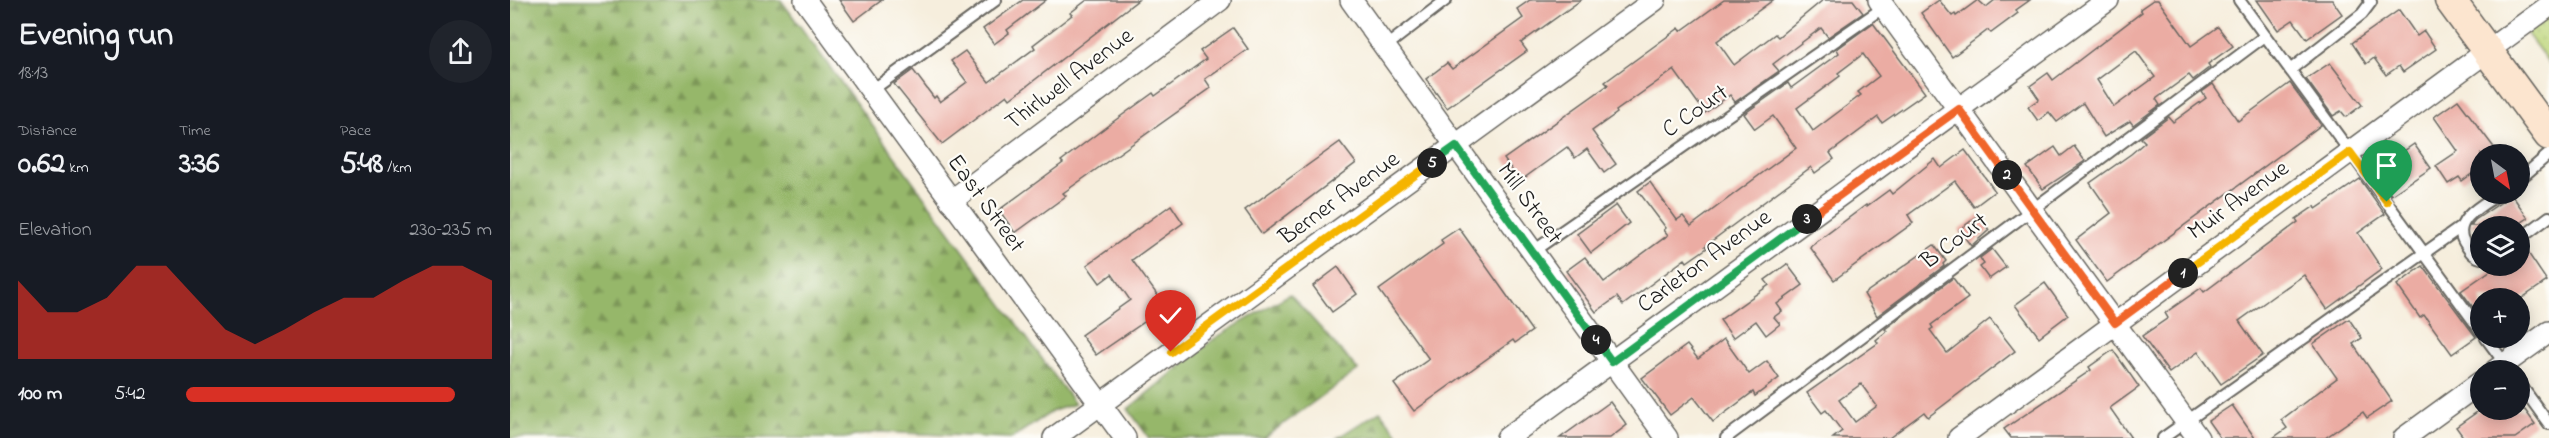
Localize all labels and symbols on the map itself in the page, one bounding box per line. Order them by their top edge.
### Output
street label: Thirlwell Avenue [998,20,1142,140]
street label: C Court [1656,76,1736,148]
pin [2361,140,2412,202]
street label: Berner Avenue [1271,143,1408,256]
north arrow [2470,144,2530,204]
street label: East Street [937,147,1033,261]
pin: 5 [1417,148,1447,178]
street label: Muir Avenue [2181,152,2297,250]
street label: Mill Street [1487,156,1571,252]
pin: 2 [1992,160,2022,190]
street label: Carleton Avenue [1631,201,1780,323]
pin: 3 [1792,204,1822,234]
street label: B Court [1913,205,1996,280]
pin: 1 [2168,258,2198,288]
pin [1145,290,1196,352]
pin: 4 [1581,325,1611,355]

